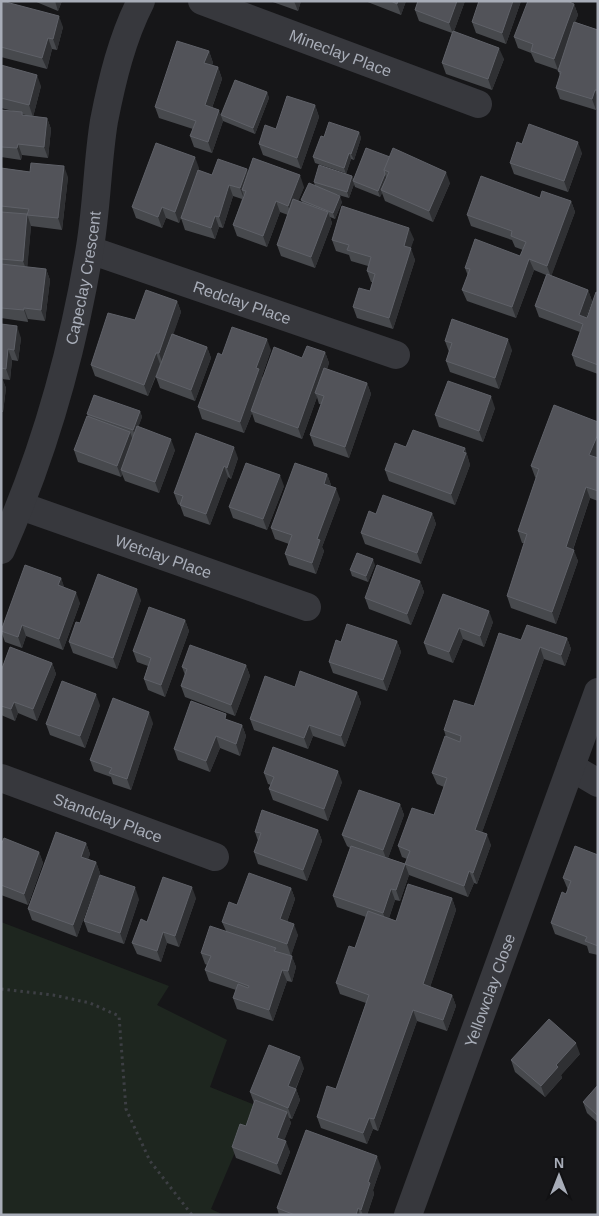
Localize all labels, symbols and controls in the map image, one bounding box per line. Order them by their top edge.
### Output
street label: Mineclay Place [287,26,394,80]
street label: Capeclay Crescent [62,210,103,346]
street label: Redclay Place [191,278,294,327]
street label: Wetclay Place [113,531,214,581]
street label: Standclay Place [51,790,165,845]
street label: Yellowclay Close [461,931,518,1049]
north arrow [534,1151,584,1201]
text: N [554,1155,564,1171]

